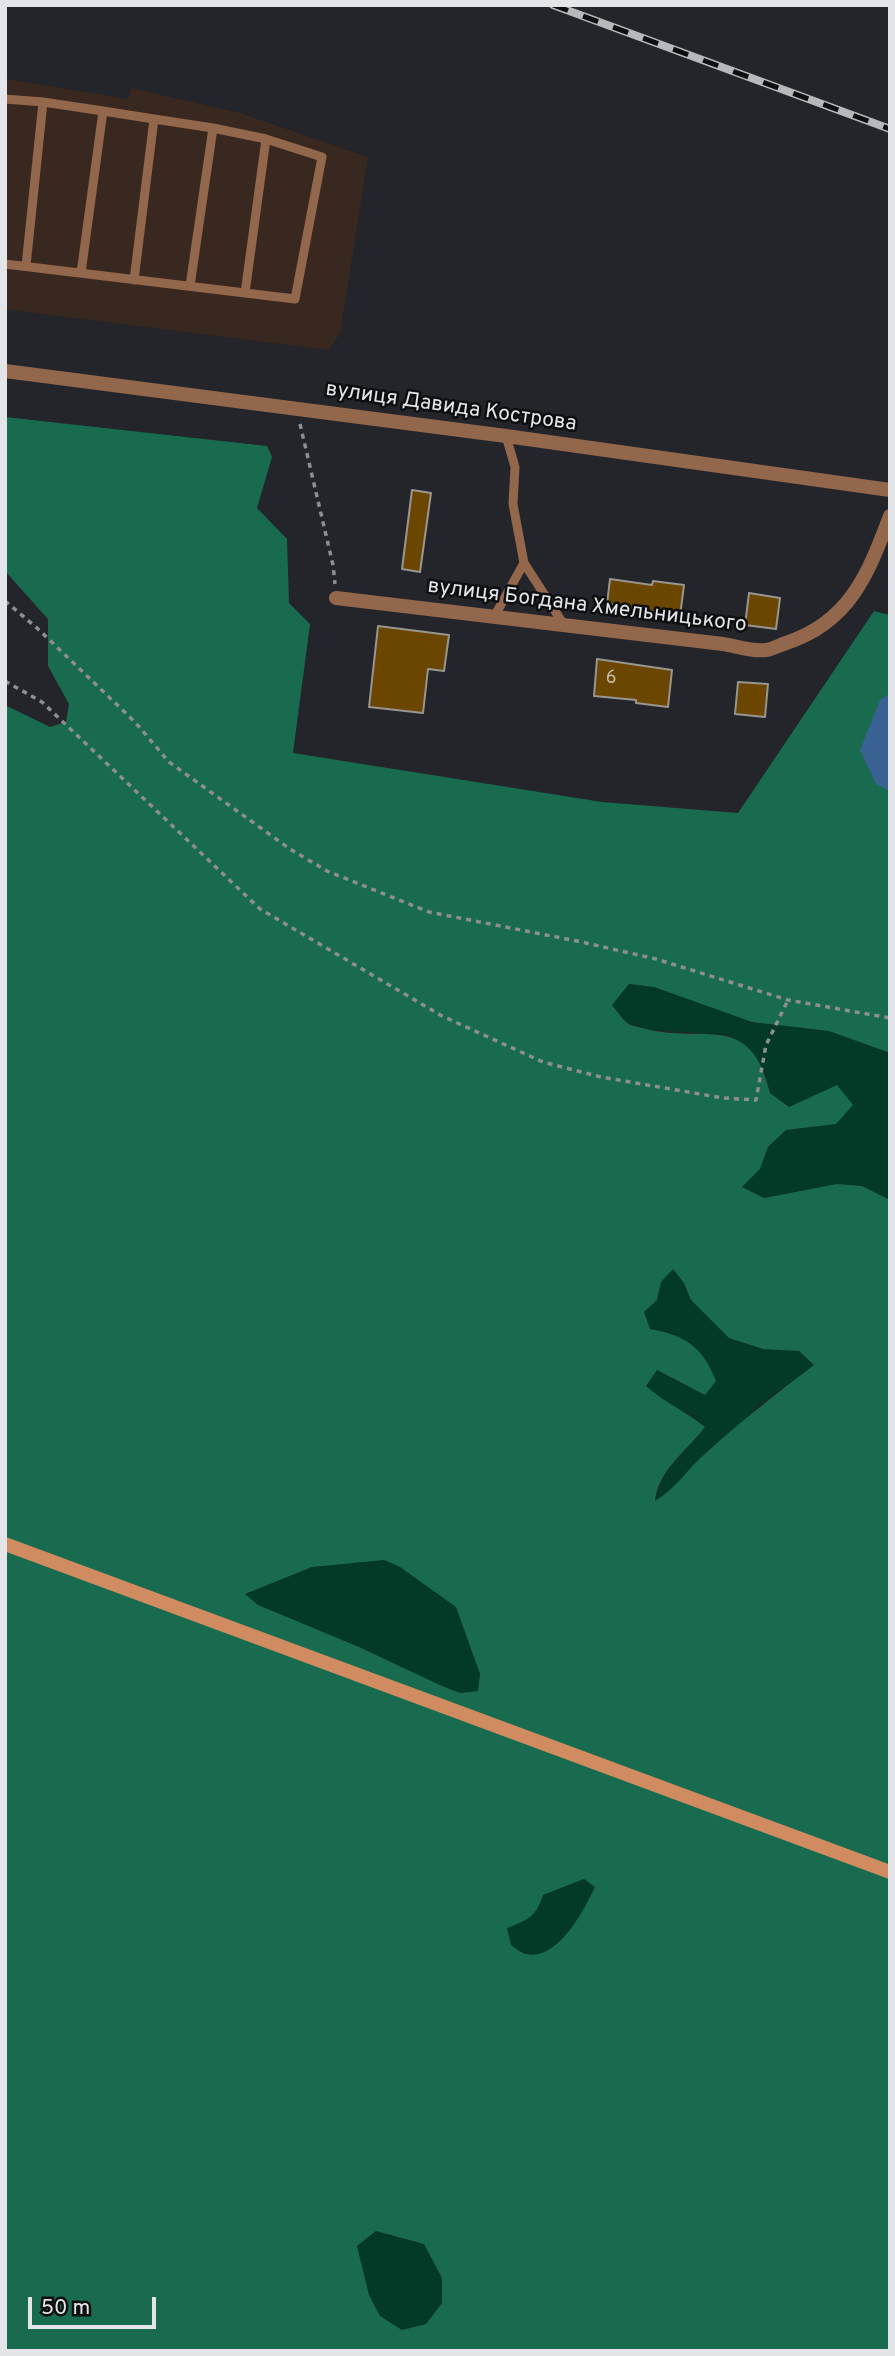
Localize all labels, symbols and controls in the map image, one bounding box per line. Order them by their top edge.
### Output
street label: вулиця Давида Кострова [324,378,578,438]
street label: вулиця Богдана Хмельницького [426,575,748,639]
house number: 6 [606,668,616,690]
scale bar [32,2282,159,2326]
text: 50 m [41,2295,90,2322]

